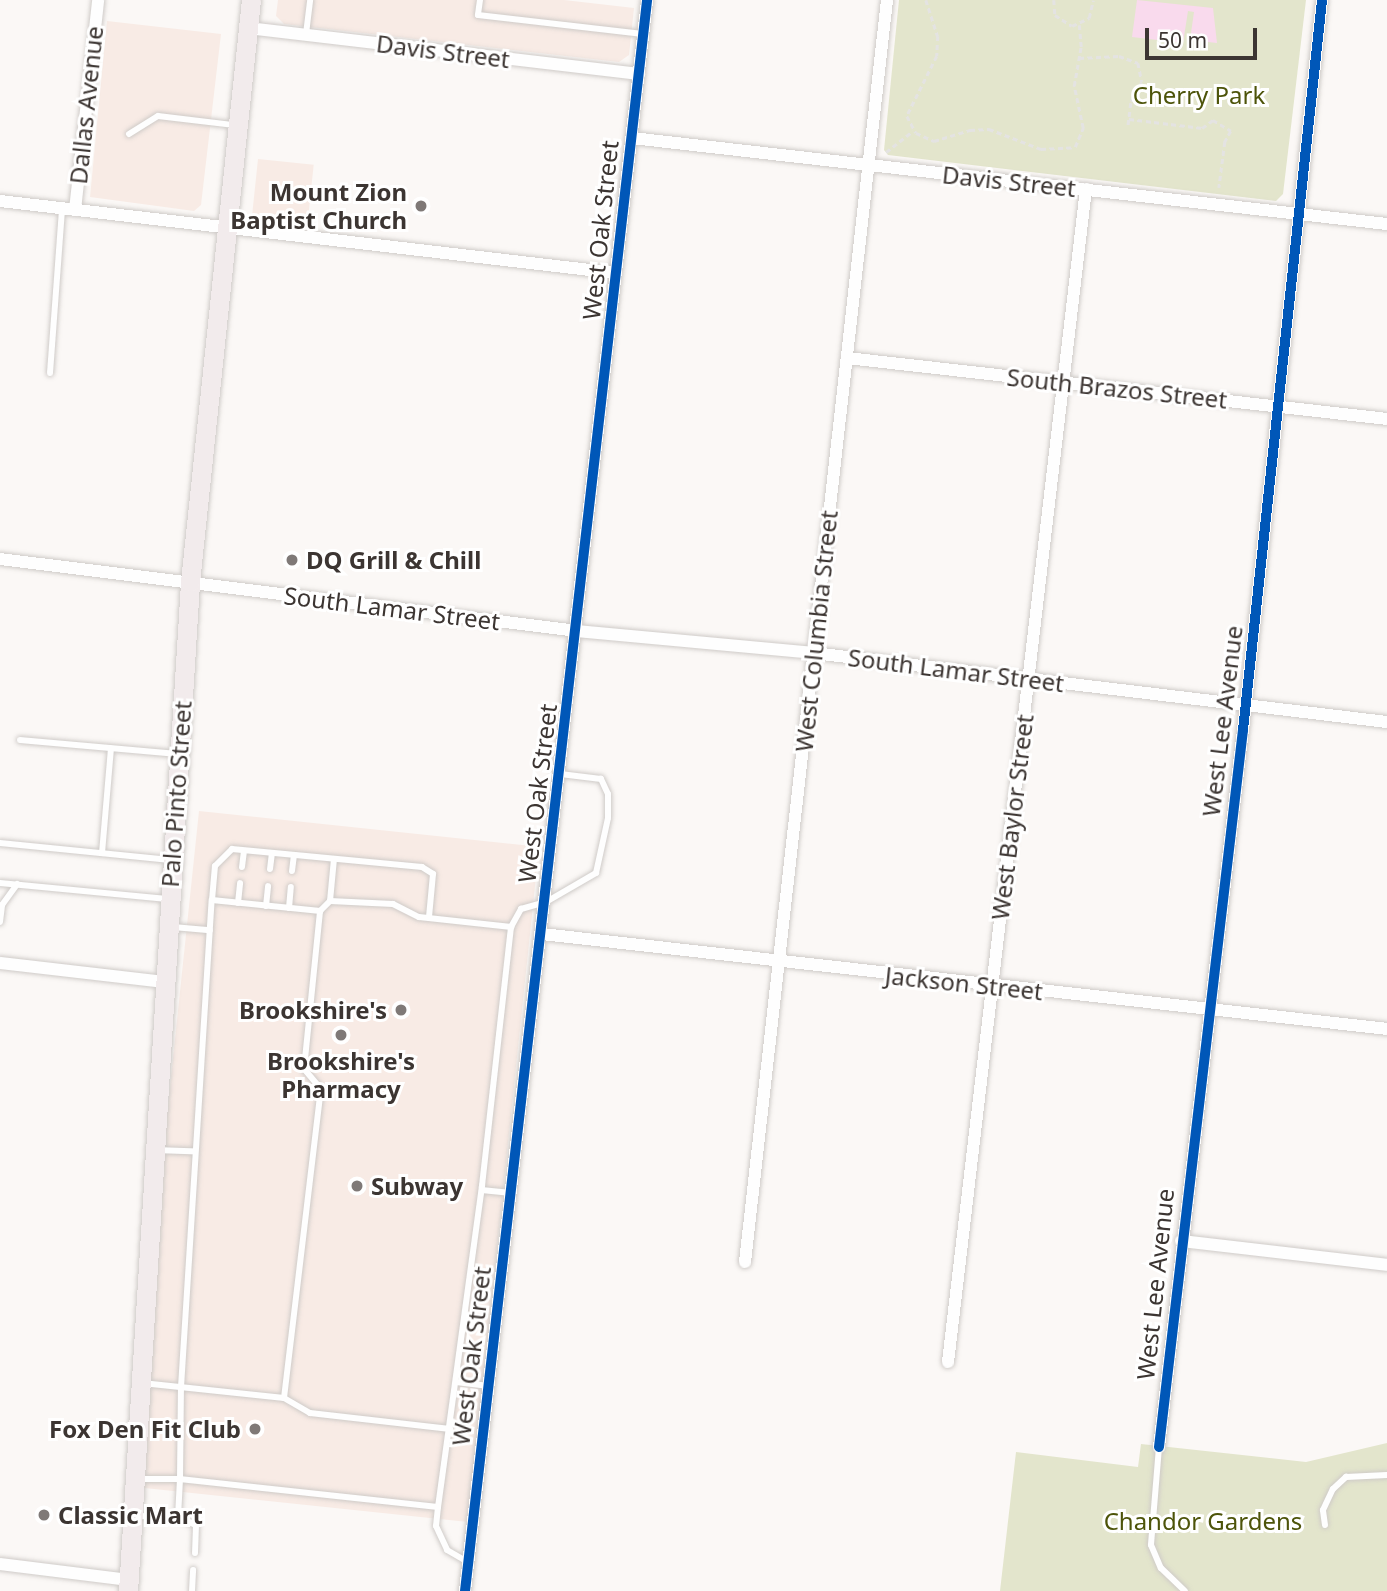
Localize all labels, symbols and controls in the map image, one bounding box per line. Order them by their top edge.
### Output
scale bar [1149,14,1261,58]
street label: Dallas Avenue [63,25,109,185]
text: 50 m [1158,26,1207,54]
street label: Davis Street [375,29,511,73]
park label: Cherry Park [1133,81,1265,109]
street label: West Oak Street [576,139,624,321]
street label: Davis Street [941,160,1077,202]
place label: Mount Zion Baptist Church [230,178,407,234]
marker: Mount Zion Baptist Church [413,198,429,214]
street label: South Brazos Street [1005,362,1229,414]
street label: West Columbia Street [789,509,843,753]
place label: DQ Grill & Chill [306,546,481,574]
marker: DQ Grill & Chill [284,552,300,568]
street label: South Lamar Street [282,580,502,636]
street label: West Lee Avenue [1196,624,1248,818]
street label: South Lamar Street [846,642,1066,698]
street label: Palo Pinto Street [155,700,197,888]
street label: West Oak Street [512,702,562,884]
street label: West Baylor Street [985,713,1039,921]
street label: Jackson Street [884,960,1044,1006]
place label: Brookshire's [239,996,387,1024]
marker: Brookshire's [393,1002,409,1018]
marker: Brookshire's Pharmacy [333,1027,349,1043]
place label: Brookshire's Pharmacy [267,1047,415,1103]
place label: Subway [371,1172,463,1200]
marker: Subway [349,1178,365,1194]
street label: West Lee Avenue [1131,1187,1179,1381]
street label: West Oak Street [446,1265,496,1447]
place label: Fox Den Fit Club [49,1415,241,1443]
marker: Fox Den Fit Club [247,1421,263,1437]
place label: Classic Mart [58,1501,203,1529]
marker: Classic Mart [36,1507,52,1523]
park label: Chandor Gardens [1104,1507,1302,1535]

